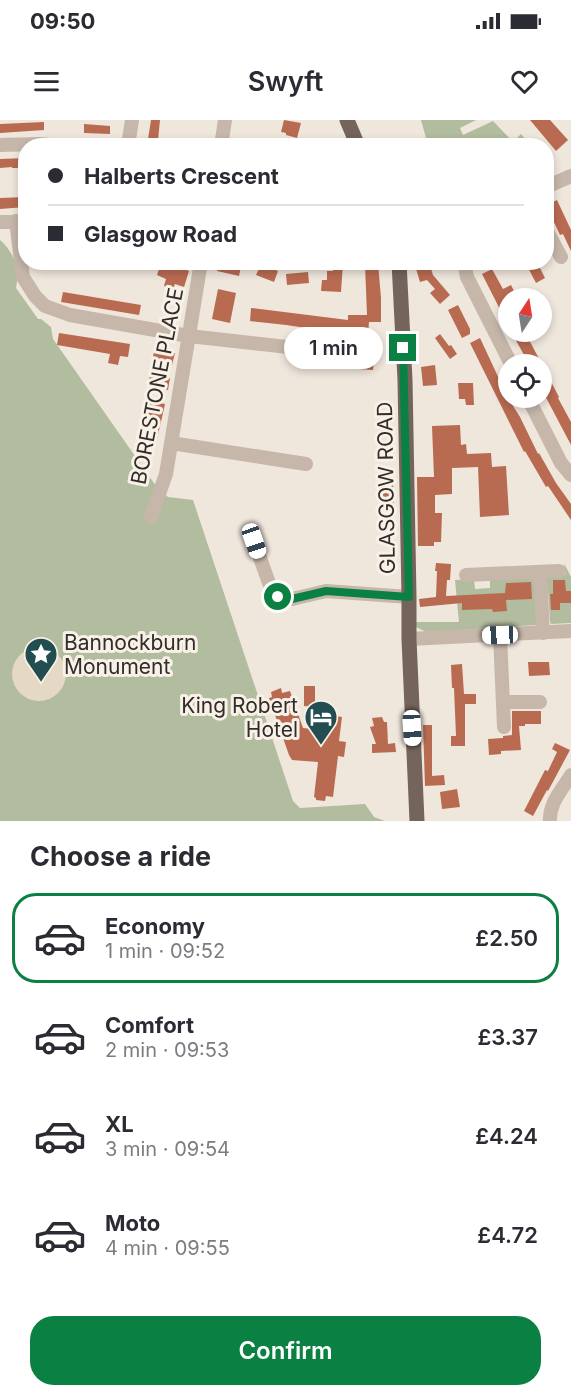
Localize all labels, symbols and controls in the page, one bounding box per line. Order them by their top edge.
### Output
text: 09:50 [30,8,95,34]
icon: menu [30,65,63,98]
text: Swyft [248,65,323,98]
icon: heart [508,65,541,98]
text: Halberts Crescent [84,163,279,189]
text: Glasgow Road [84,221,237,247]
street label: BORESTONE PLACE [126,286,188,486]
north arrow [498,288,552,342]
map controls [498,288,552,408]
callout: 1 min [283,327,382,369]
route end [389,334,416,361]
text: 1 min [309,336,358,360]
button: locate [498,354,552,408]
street label: GLASGOW ROAD [372,402,400,574]
car [240,521,268,561]
route start [264,583,291,610]
car [482,625,518,645]
place label: Bannockburn Monument [64,630,196,679]
place icon: Bannockburn Monument [23,636,59,683]
place label: King Robert Hotel [181,693,298,742]
hotel icon: King Robert Hotel [303,699,339,746]
car [402,710,422,746]
text: Choose a ride [30,840,211,873]
icon: car [33,911,87,965]
text: Economy [105,913,205,939]
text: £2.50 [475,925,538,951]
text: 1 min · 09:52 [105,939,225,963]
icon: car [33,1010,87,1064]
text: Comfort [105,1012,194,1038]
text: £3.37 [477,1024,538,1050]
text: 2 min · 09:53 [105,1038,229,1062]
icon: car [33,1109,87,1163]
text: XL [105,1111,134,1137]
text: £4.24 [475,1123,538,1149]
text: 3 min · 09:54 [105,1137,230,1161]
icon: car [33,1208,87,1262]
text: Moto [105,1210,160,1236]
text: £4.72 [477,1222,538,1248]
text: 4 min · 09:55 [105,1236,230,1260]
button: Confirm [30,1316,541,1385]

